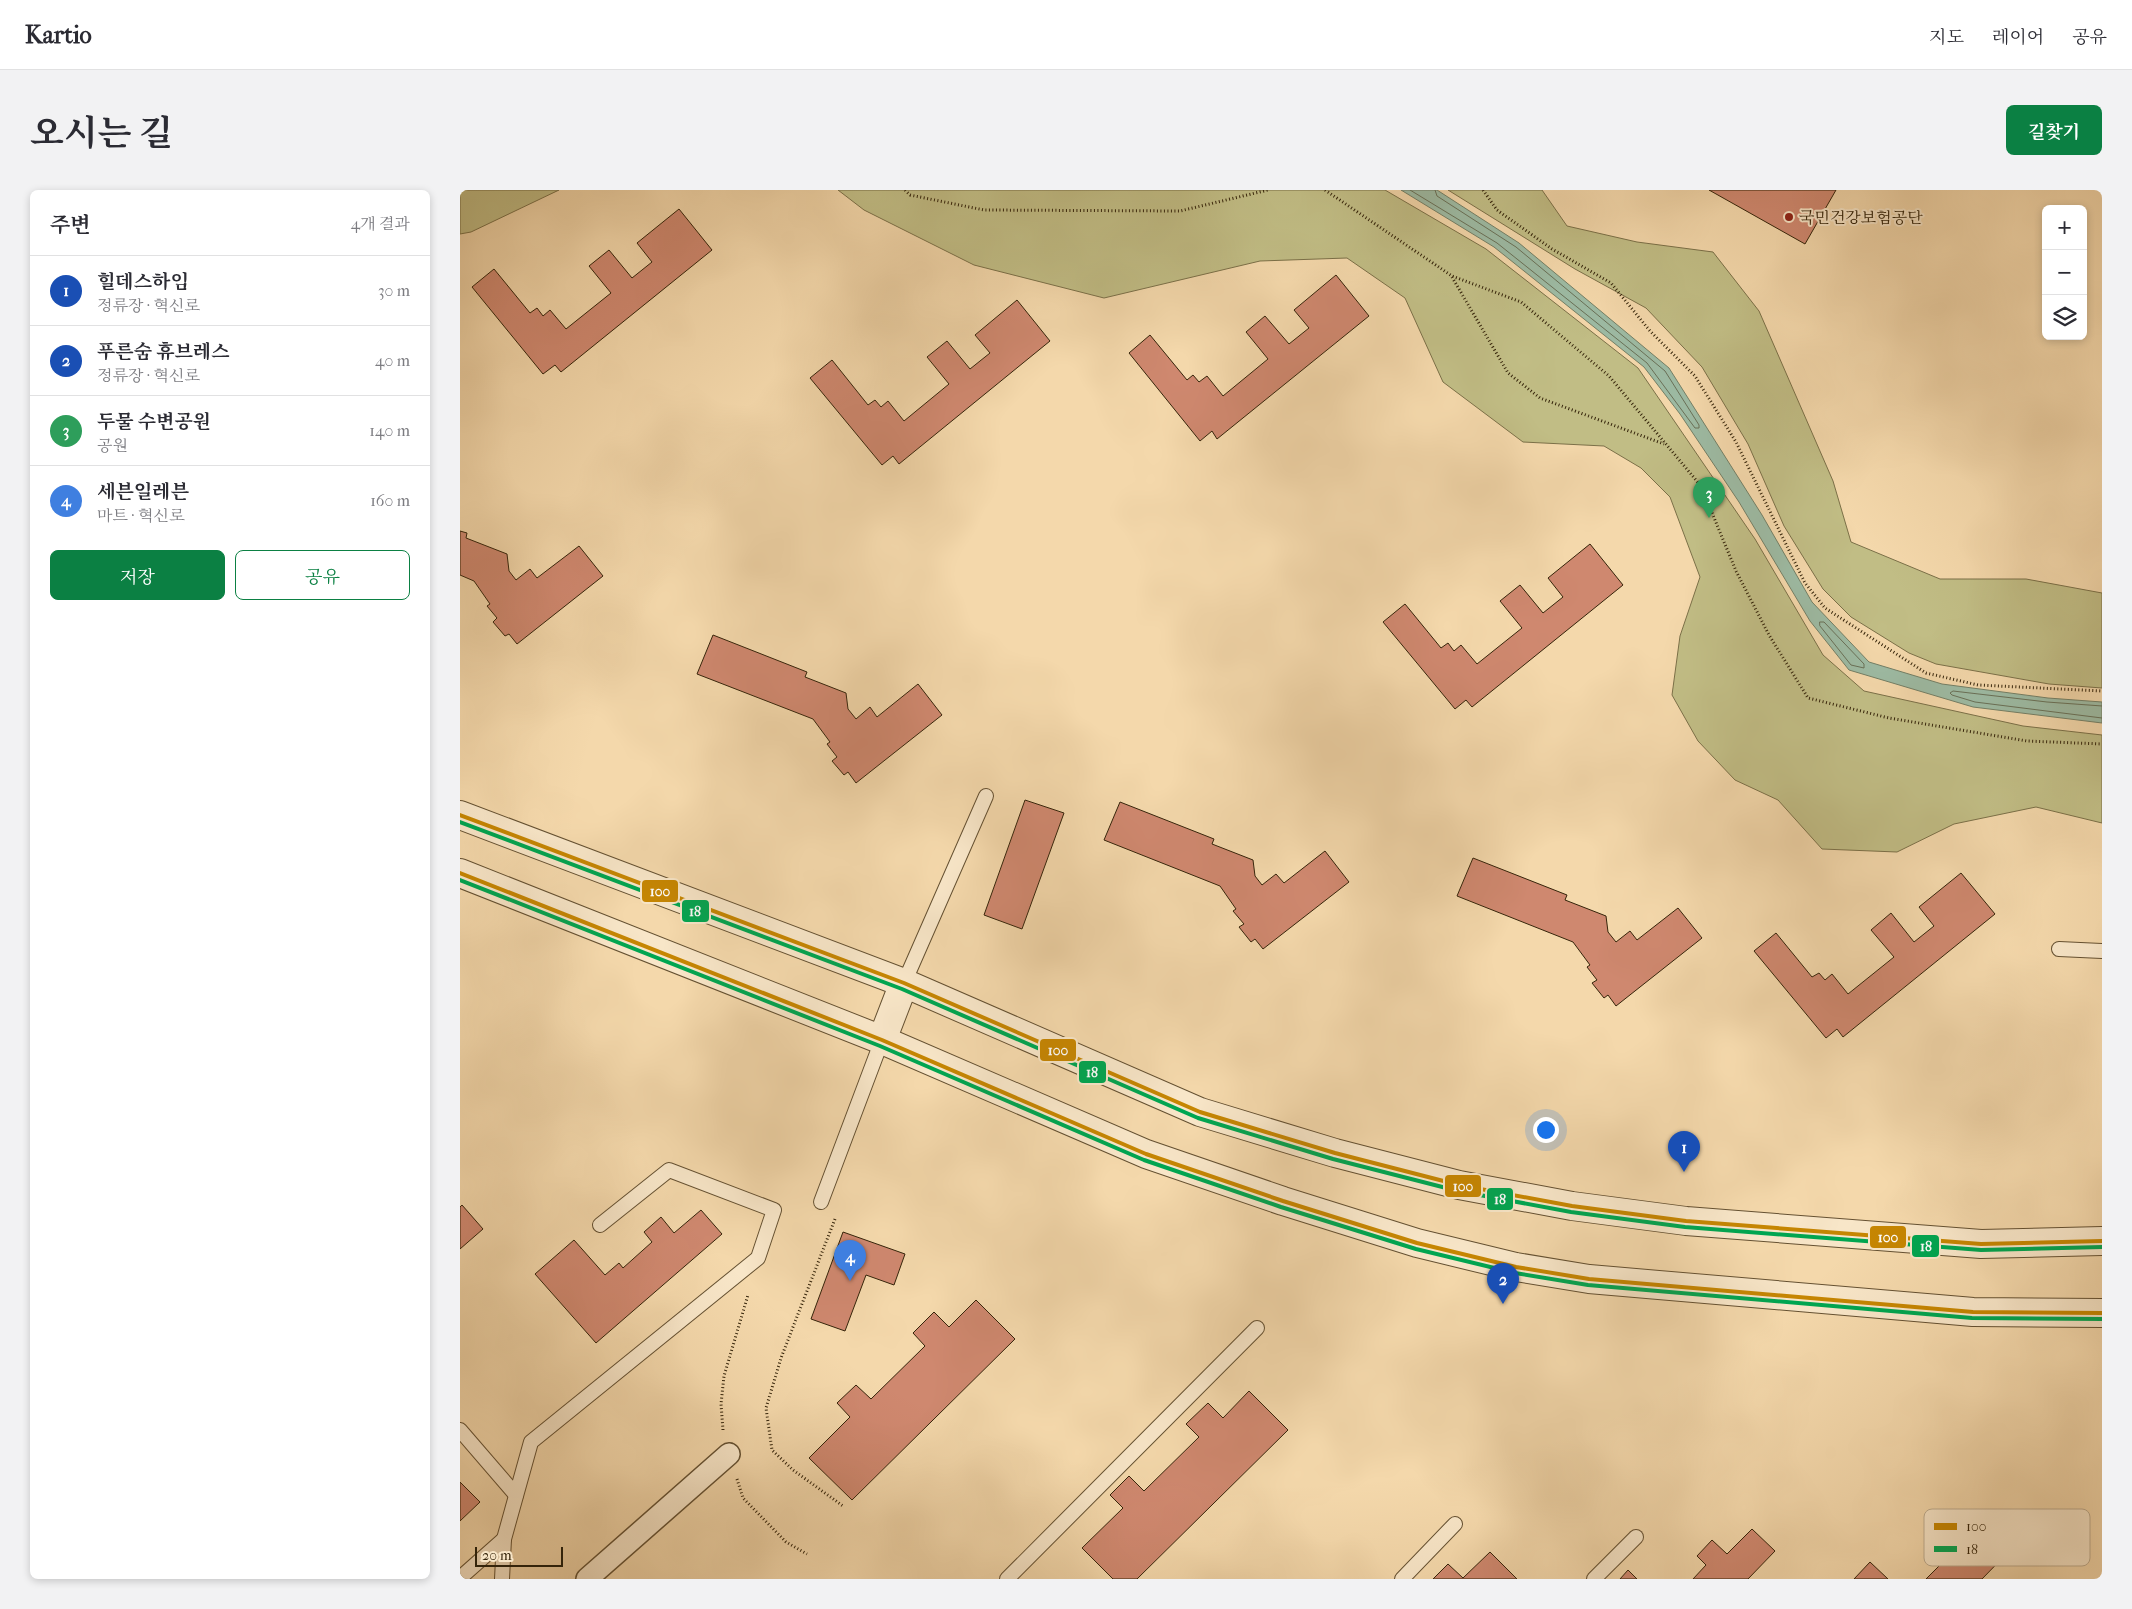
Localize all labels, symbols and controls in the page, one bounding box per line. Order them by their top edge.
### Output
text: Kartio [25,21,92,49]
text: 지도 [1929,27,1964,48]
text: 레이어 [1992,27,2044,48]
text: 공유 [2072,27,2107,48]
button: 길찾기 [2006,105,2102,155]
text: 오시는 길 [30,113,173,154]
map controls [2042,205,2087,340]
button: + [2042,205,2087,250]
place label: 국민건강보험공단 [1799,208,1923,227]
marker: 국민건강보험공단 [1783,211,1795,223]
text: 주변 [50,213,91,237]
text: 4개 결과 [351,214,410,233]
button: − [2042,250,2087,295]
text: 힐데스하임 [97,271,189,293]
text: 1 [63,281,69,300]
text: 30 m [378,281,410,300]
button: layers [2042,295,2087,340]
text: 정류장 · 혁신로 [97,296,200,315]
text: 푸른숨 휴브레스 [97,341,230,363]
text: 2 [62,351,70,370]
text: 40 m [375,351,410,370]
text: 정류장 · 혁신로 [97,366,200,385]
text: 두물 수변공원 [97,411,211,433]
text: 3 [63,421,69,440]
text: 140 m [369,421,410,440]
text: 공원 [97,436,128,455]
pin: 3 [1693,477,1725,518]
text: 세븐일레븐 [97,481,189,503]
text: 4 [61,491,71,510]
text: 160 m [370,491,410,510]
text: 마트 · 혁신로 [97,506,184,525]
button: 저장 [50,550,225,600]
button: 공유 [235,550,410,600]
line badge: 100 [641,879,679,903]
text: 100 [650,883,670,900]
line badge: 18 [681,899,710,923]
text: 18 [689,903,701,920]
line badge: 100 [1039,1038,1077,1062]
text: 100 [1048,1042,1068,1059]
line badge: 18 [1078,1060,1107,1084]
text: 18 [1086,1064,1098,1081]
your location [1533,1117,1559,1143]
pin: 1 [1668,1131,1700,1172]
line badge: 100 [1444,1174,1482,1198]
text: 100 [1453,1178,1473,1195]
line badge: 18 [1486,1187,1514,1211]
text: 18 [1494,1191,1506,1208]
line badge: 100 [1869,1225,1907,1249]
text: 100 [1878,1229,1898,1246]
line badge: 18 [1911,1234,1940,1258]
text: 18 [1920,1238,1932,1255]
pin: 4 [834,1240,866,1281]
pin: 2 [1487,1263,1519,1304]
legend [1924,1509,2090,1566]
text: 100 [1966,1518,1986,1535]
text: 18 [1966,1541,1978,1558]
scale bar [475,1544,562,1567]
text: 20 m [482,1547,512,1564]

